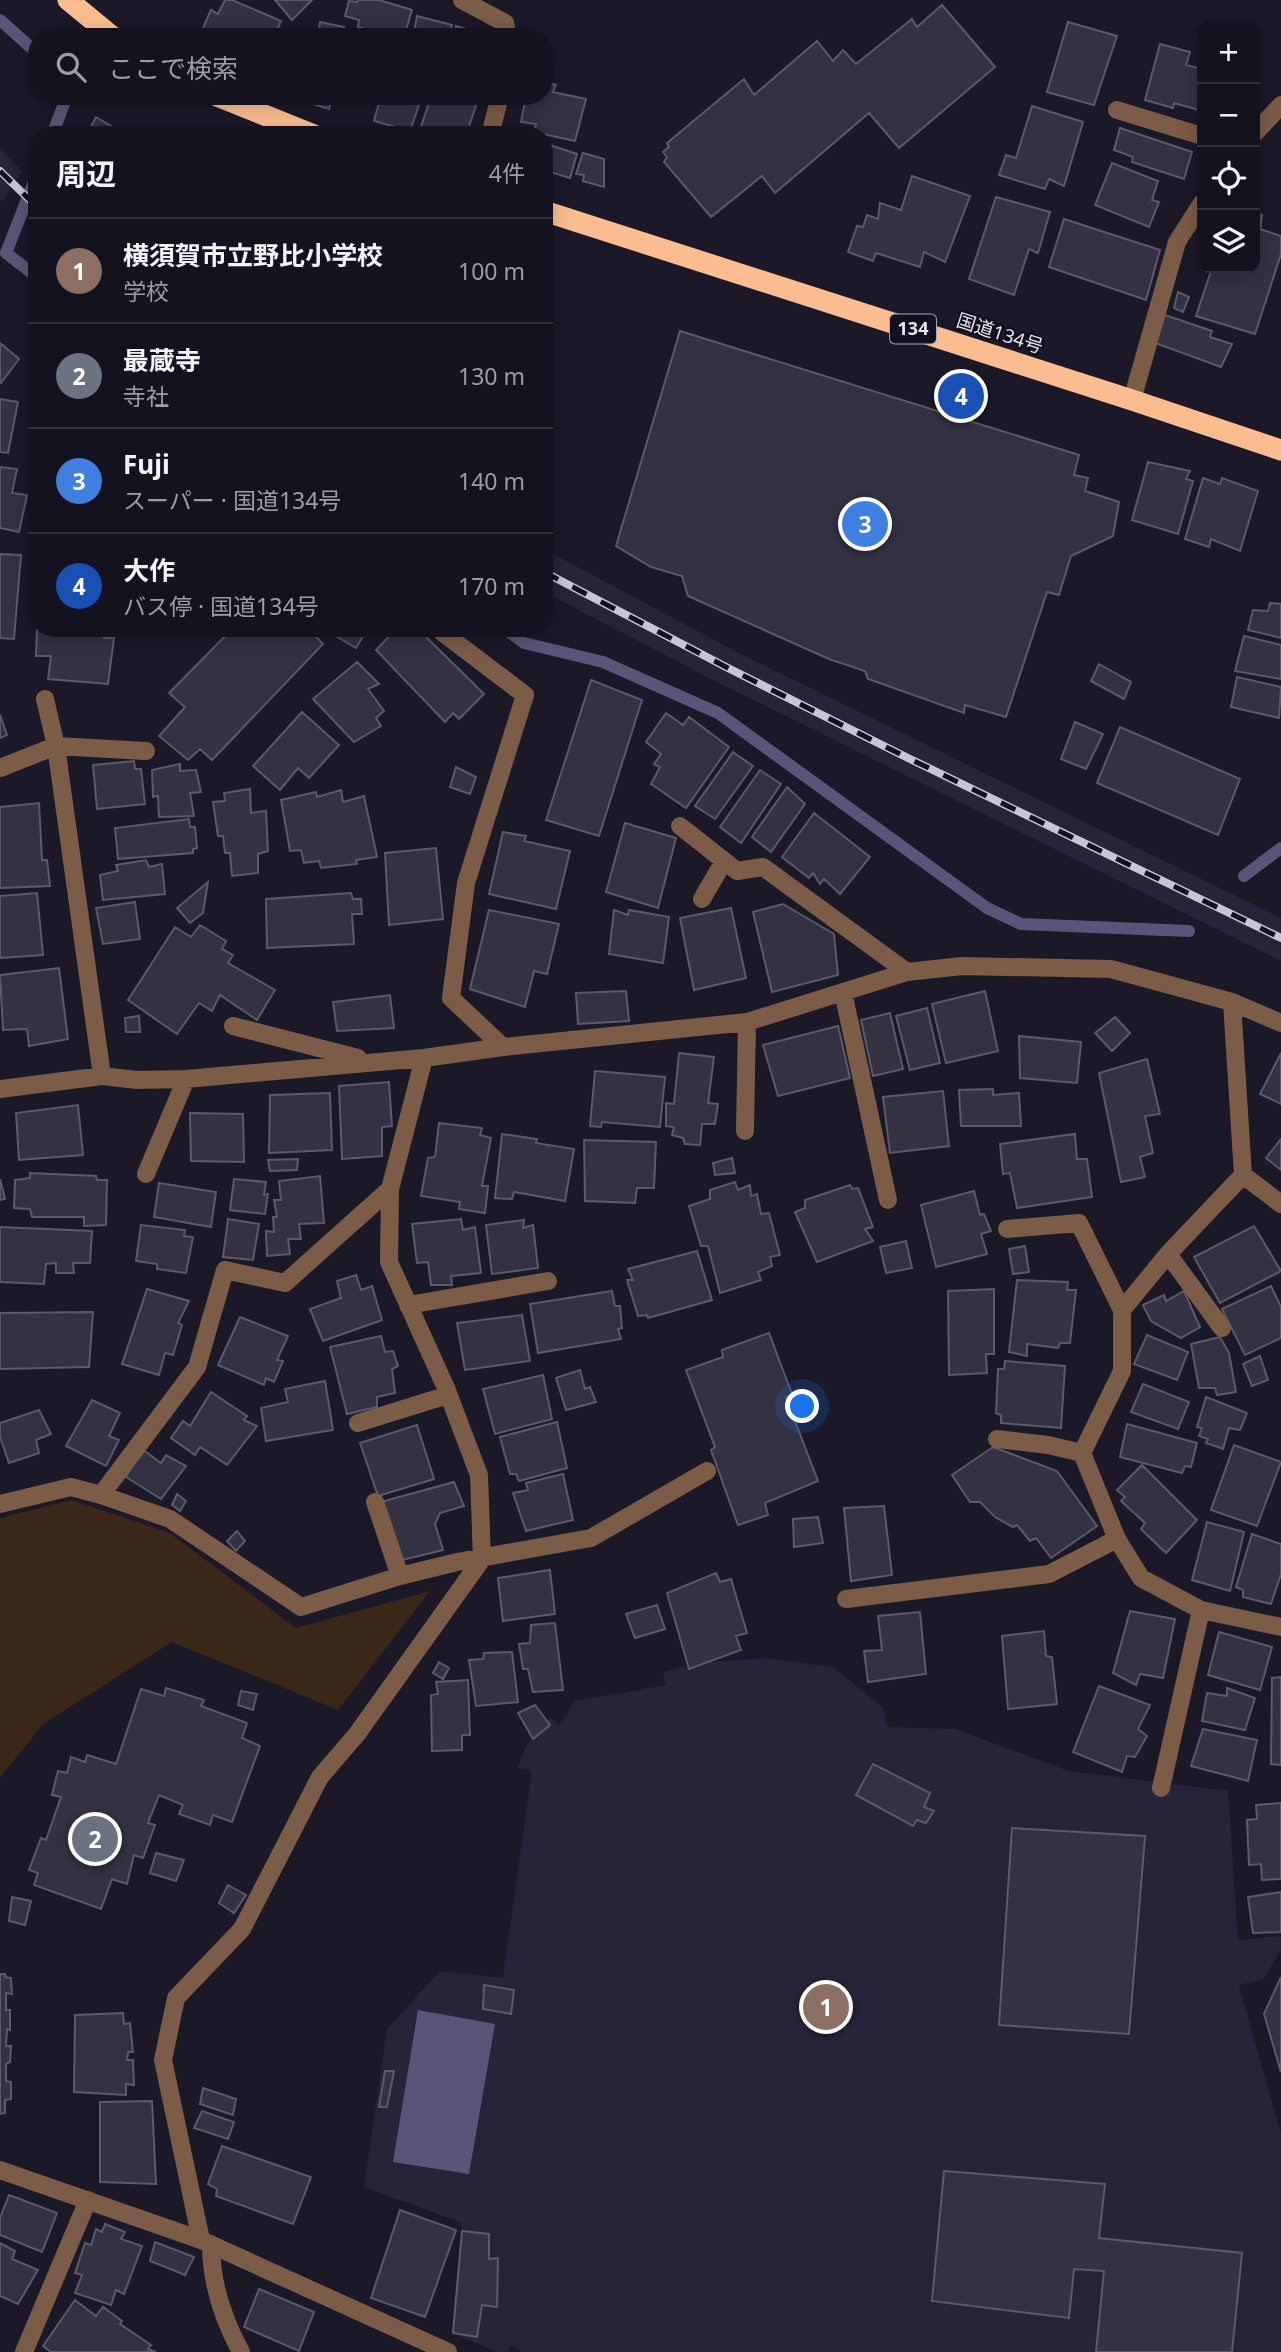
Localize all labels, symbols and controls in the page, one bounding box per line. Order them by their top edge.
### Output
map controls [1197,21,1260,273]
button: + [1197,21,1260,84]
search box [28,28,553,105]
icon: search [52,48,90,86]
text: ここで検索 [108,50,238,86]
button: − [1197,84,1260,147]
button: locate [1197,147,1260,210]
text: 周辺 [56,153,116,194]
text: 4件 [489,157,525,189]
button: layers [1197,210,1260,273]
text: 横須賀市立野比小学校 [123,237,383,273]
text: 1 [72,255,86,287]
text: 100 m [458,255,525,287]
text: 学校 [123,275,169,307]
street label: 国道134号 [953,307,1047,359]
road number: 134 [890,314,936,344]
text: 最蔵寺 [123,342,201,378]
text: 2 [72,360,86,392]
text: 130 m [458,360,525,392]
pin: 4 [938,370,984,422]
text: 寺社 [123,380,169,412]
text: Fuji [123,446,170,482]
text: 3 [72,465,86,497]
text: 140 m [458,465,525,497]
text: スーパー · 国道134号 [123,484,341,516]
pin: 3 [842,498,888,550]
text: 大作 [123,552,175,588]
text: 4 [72,570,86,602]
text: 170 m [458,570,525,602]
text: バス停 · 国道134号 [123,590,319,622]
your location [785,1389,819,1423]
pin: 2 [72,1813,118,1865]
pin: 1 [803,1981,849,2033]

